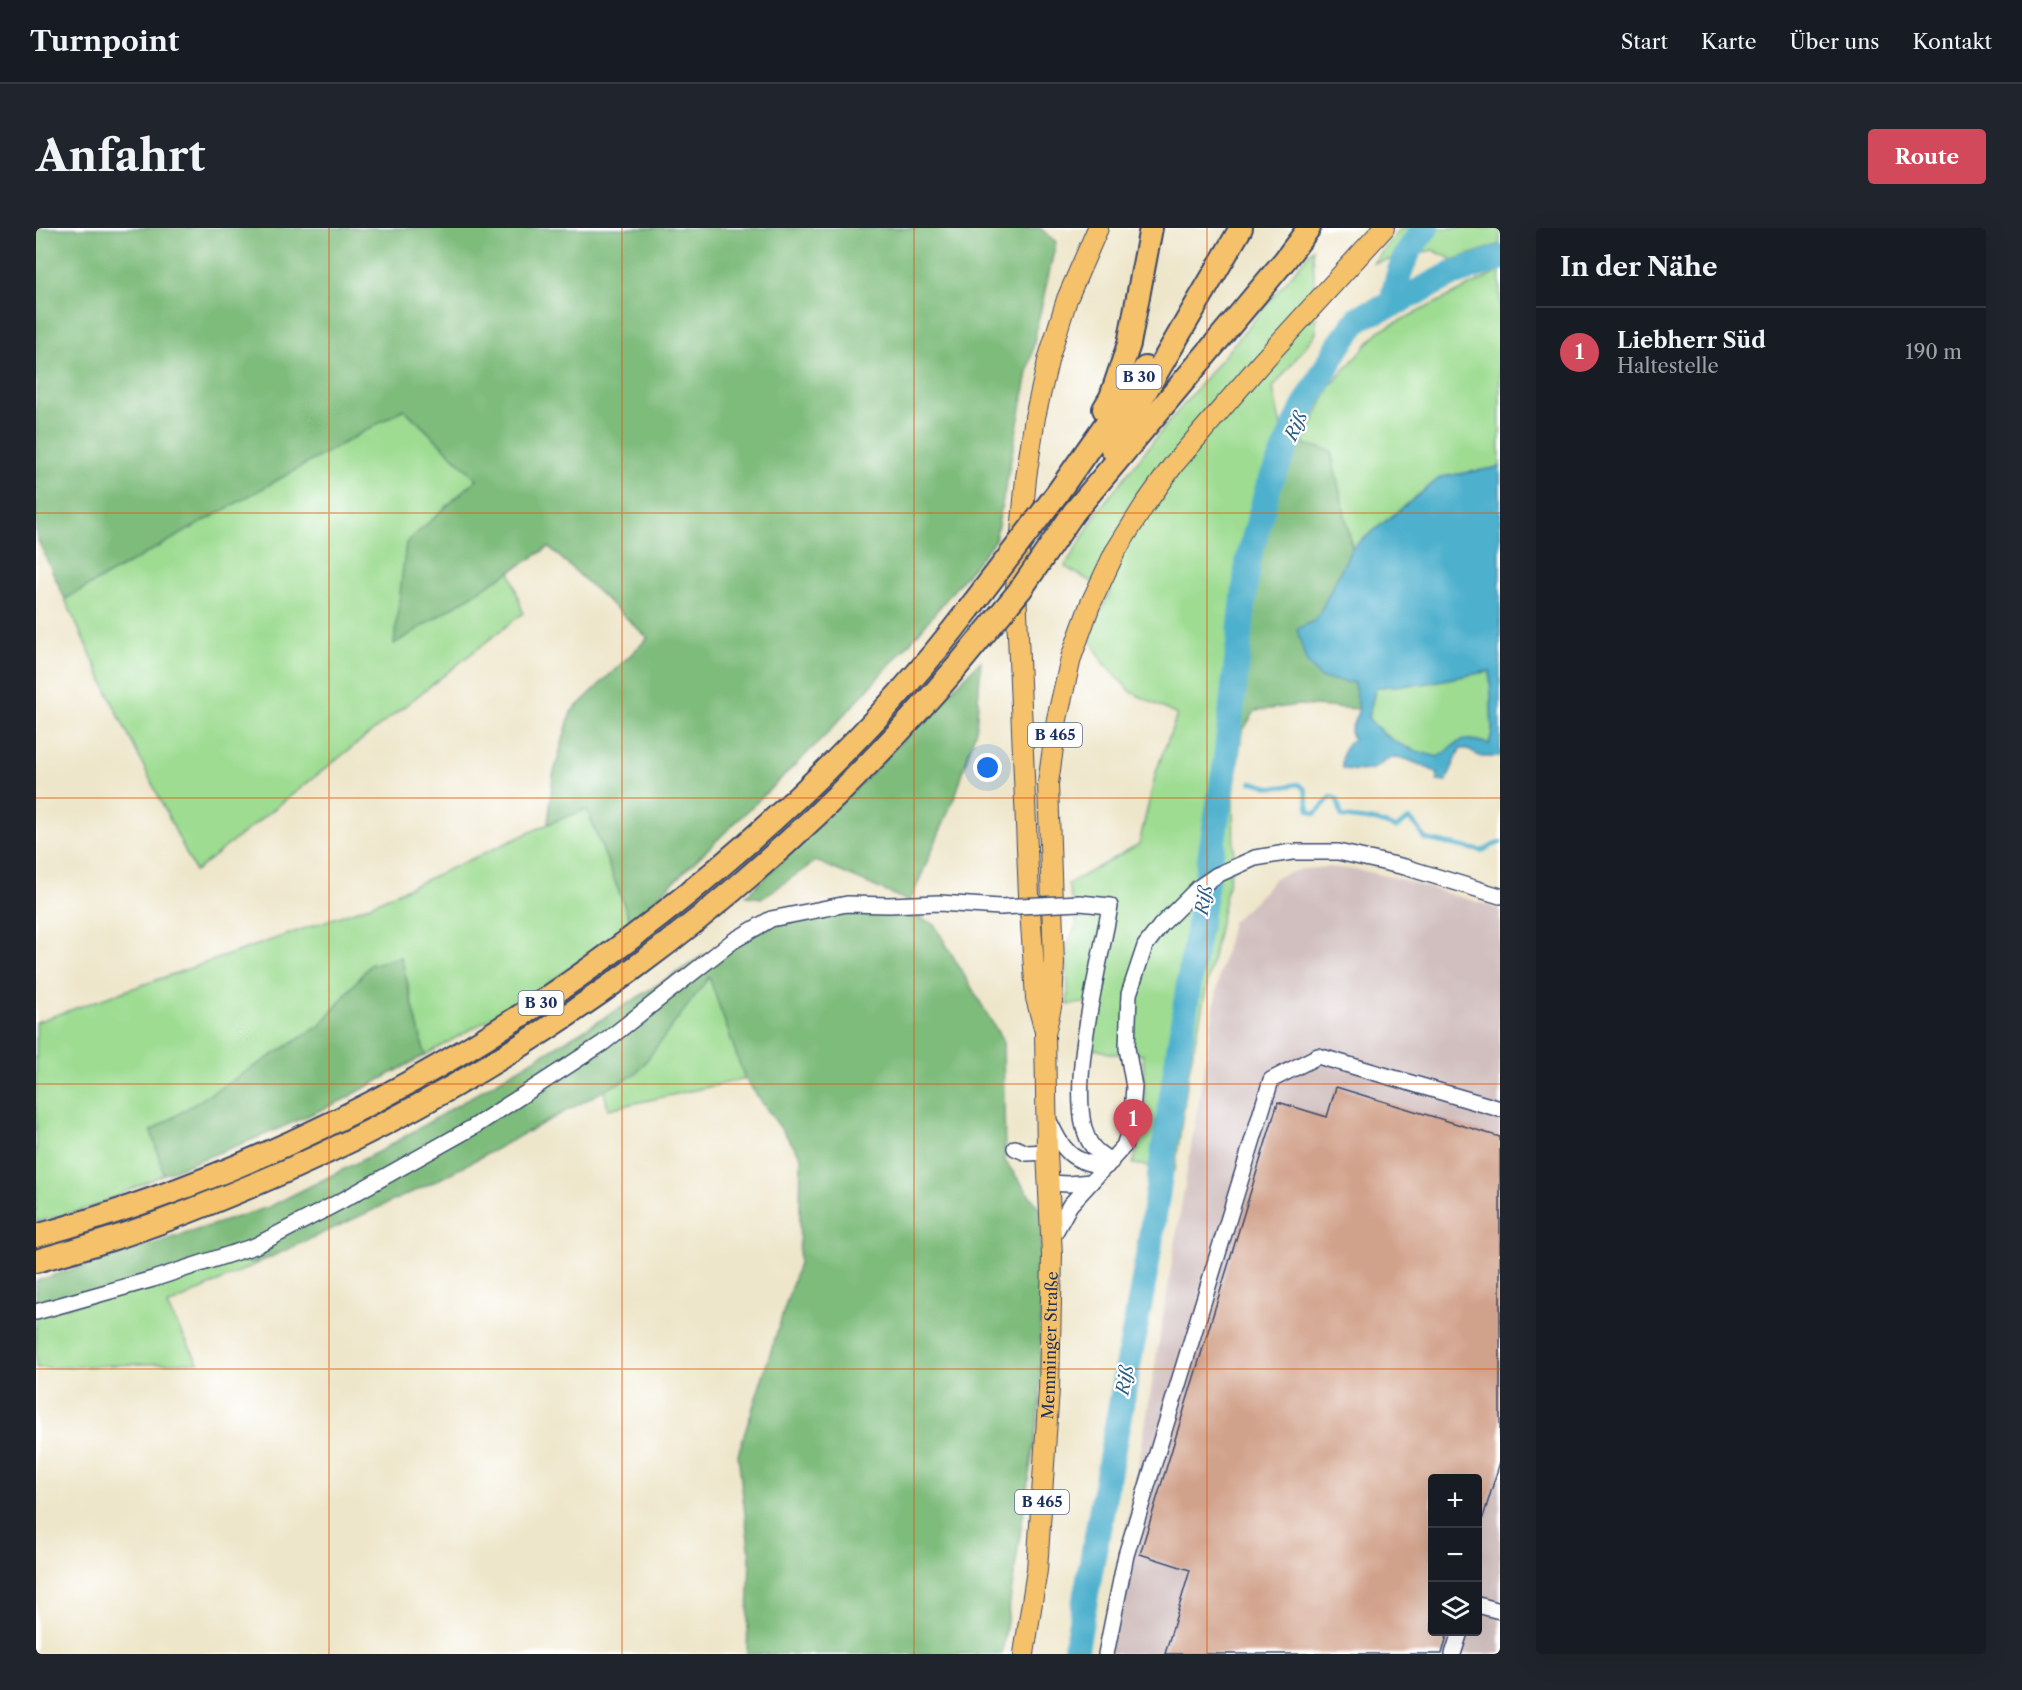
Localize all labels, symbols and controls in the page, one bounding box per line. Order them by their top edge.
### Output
text: Turnpoint [30,24,179,58]
text: Start [1621,29,1668,54]
text: Karte [1701,29,1757,54]
text: Über uns [1790,29,1879,54]
text: Kontakt [1912,29,1992,54]
button: Route [1868,129,1986,184]
text: Anfahrt [36,130,205,182]
text: In der Nähe [1560,251,1717,283]
text: Liebherr Süd [1617,327,1766,354]
text: 1 [1575,340,1584,364]
text: 190 m [1905,340,1962,364]
text: Haltestelle [1617,354,1719,378]
road number: B 30 [1116,365,1162,389]
water label: Riß [1279,408,1312,446]
road number: B 465 [1028,723,1082,747]
your location [973,753,1002,782]
water label: Riß [1190,884,1217,918]
road number: B 30 [518,991,564,1015]
pin: 1 [1114,1100,1152,1149]
street label: Memminger Straße [1037,1271,1062,1420]
water label: Riß [1111,1363,1138,1399]
map controls [1428,1474,1482,1636]
button: + [1428,1474,1482,1528]
road number: B 465 [1015,1490,1069,1514]
button: − [1428,1528,1482,1582]
button: layers [1428,1582,1482,1636]

